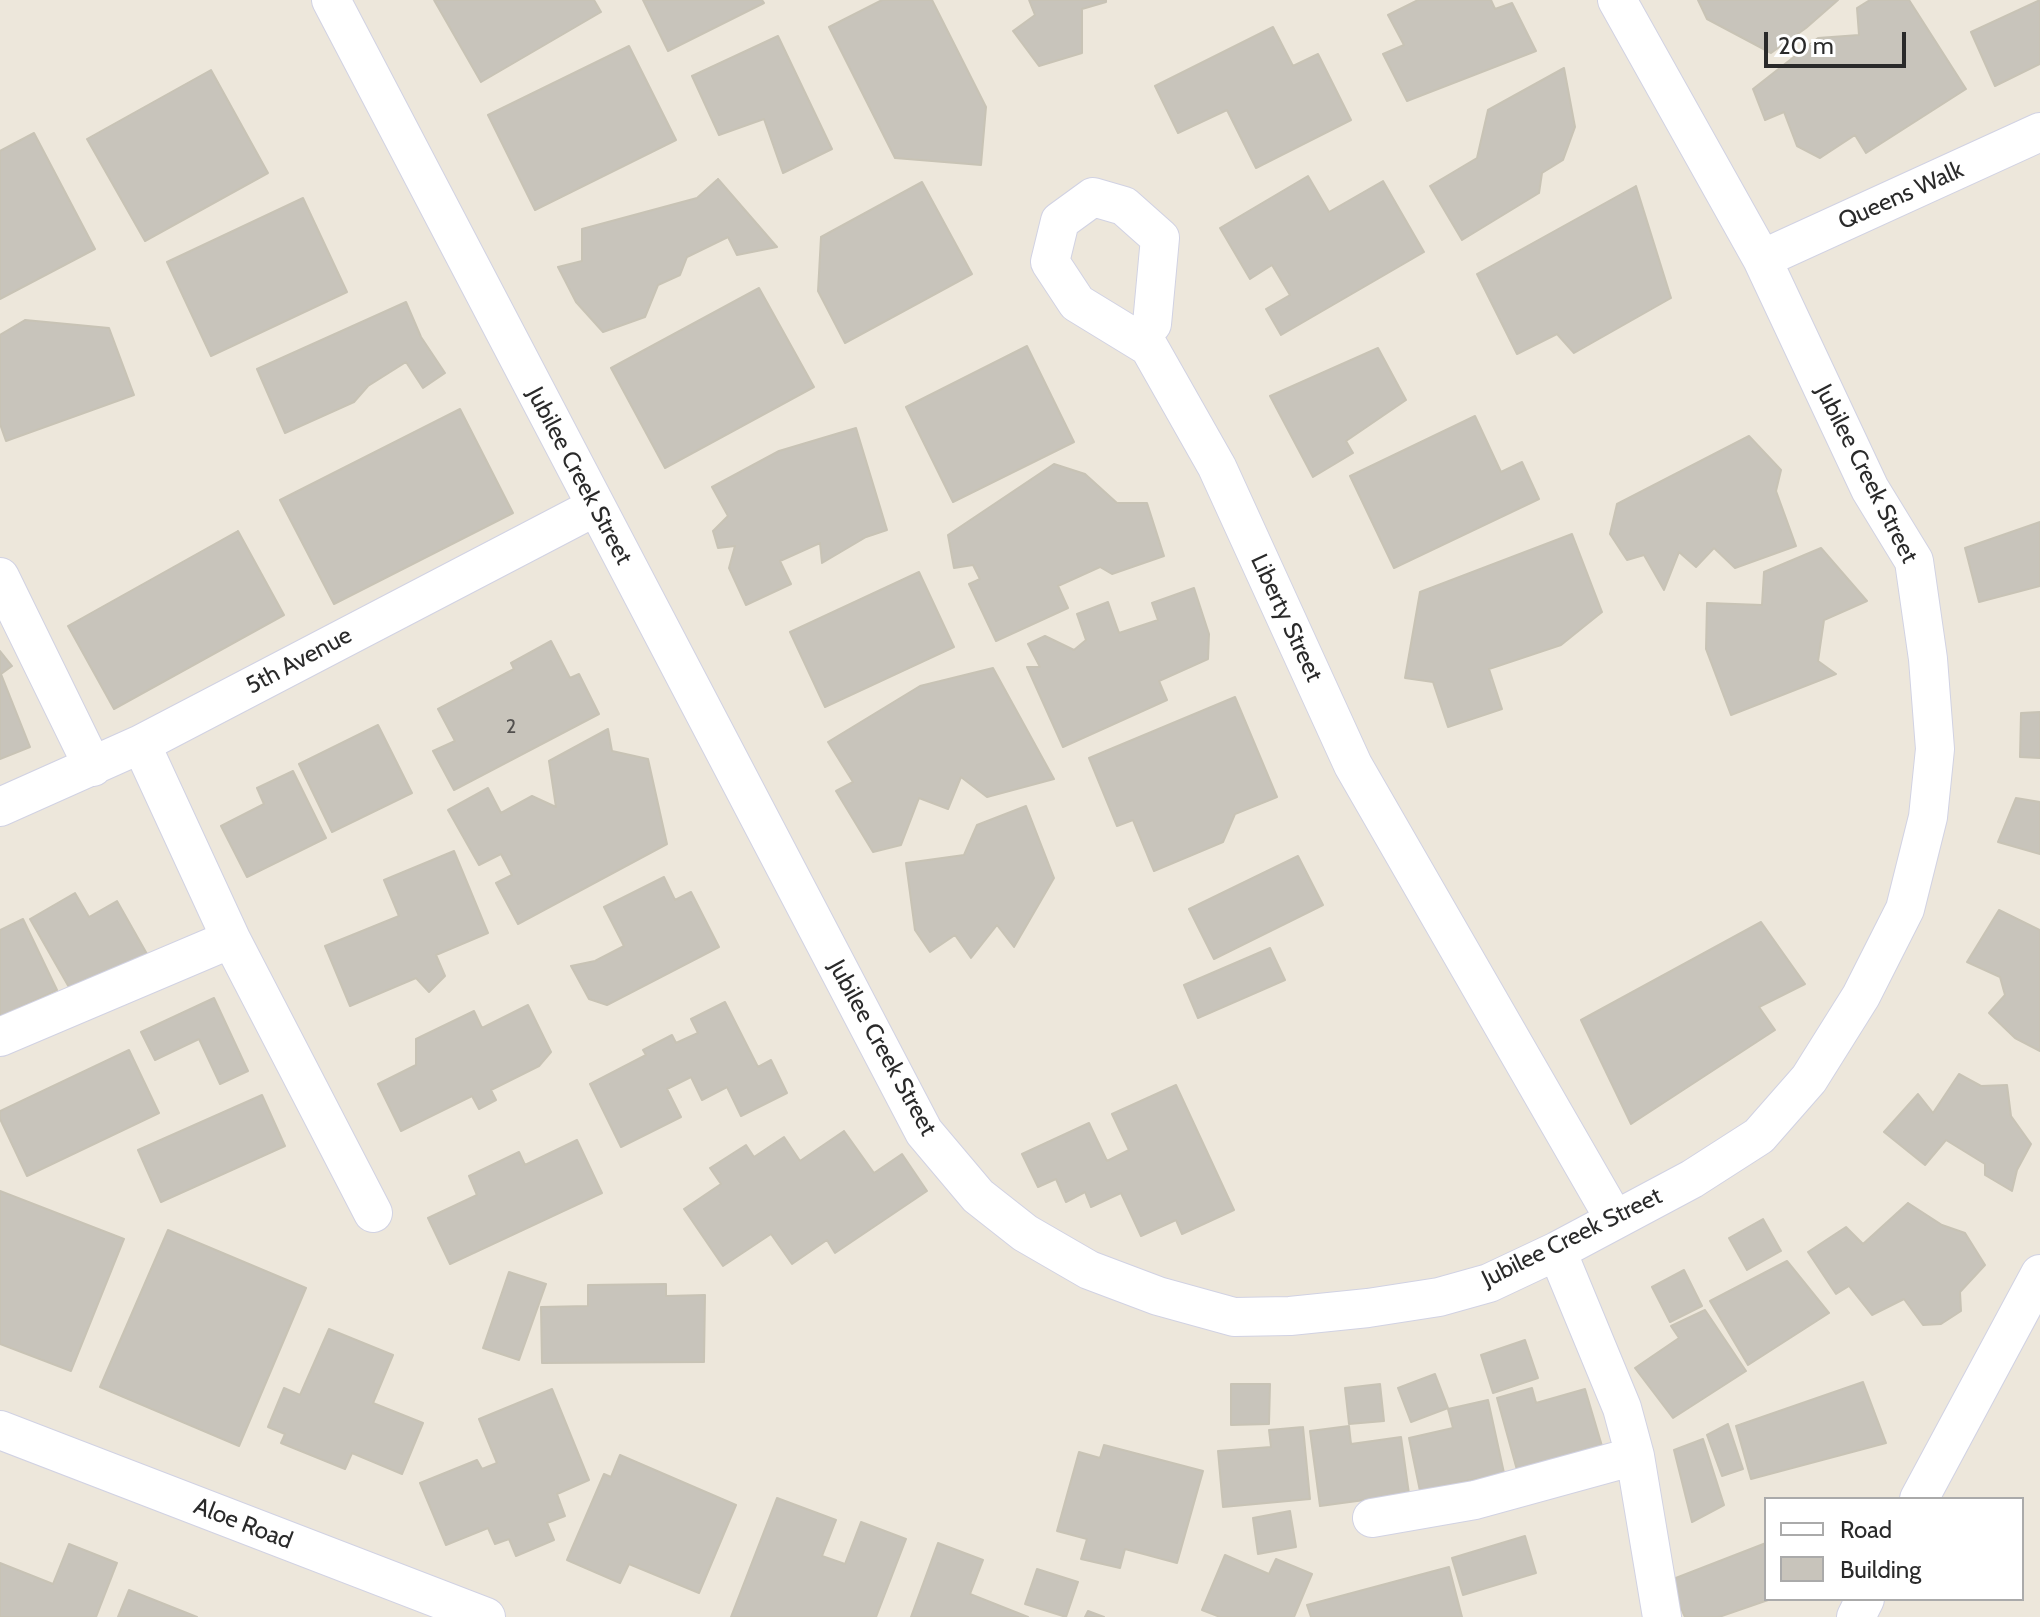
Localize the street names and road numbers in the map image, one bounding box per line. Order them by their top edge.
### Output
street label: Queens Walk [1834,156,1968,236]
street label: Jubilee Creek Street [1809,380,1923,568]
street label: Jubilee Creek Street [520,382,638,570]
street label: Liberty Street [1244,550,1328,686]
street label: 5th Avenue [241,621,357,701]
street label: Jubilee Creek Street [822,955,942,1141]
street label: Jubilee Creek Street [1477,1182,1667,1294]
street label: Aloe Road [190,1492,296,1556]

